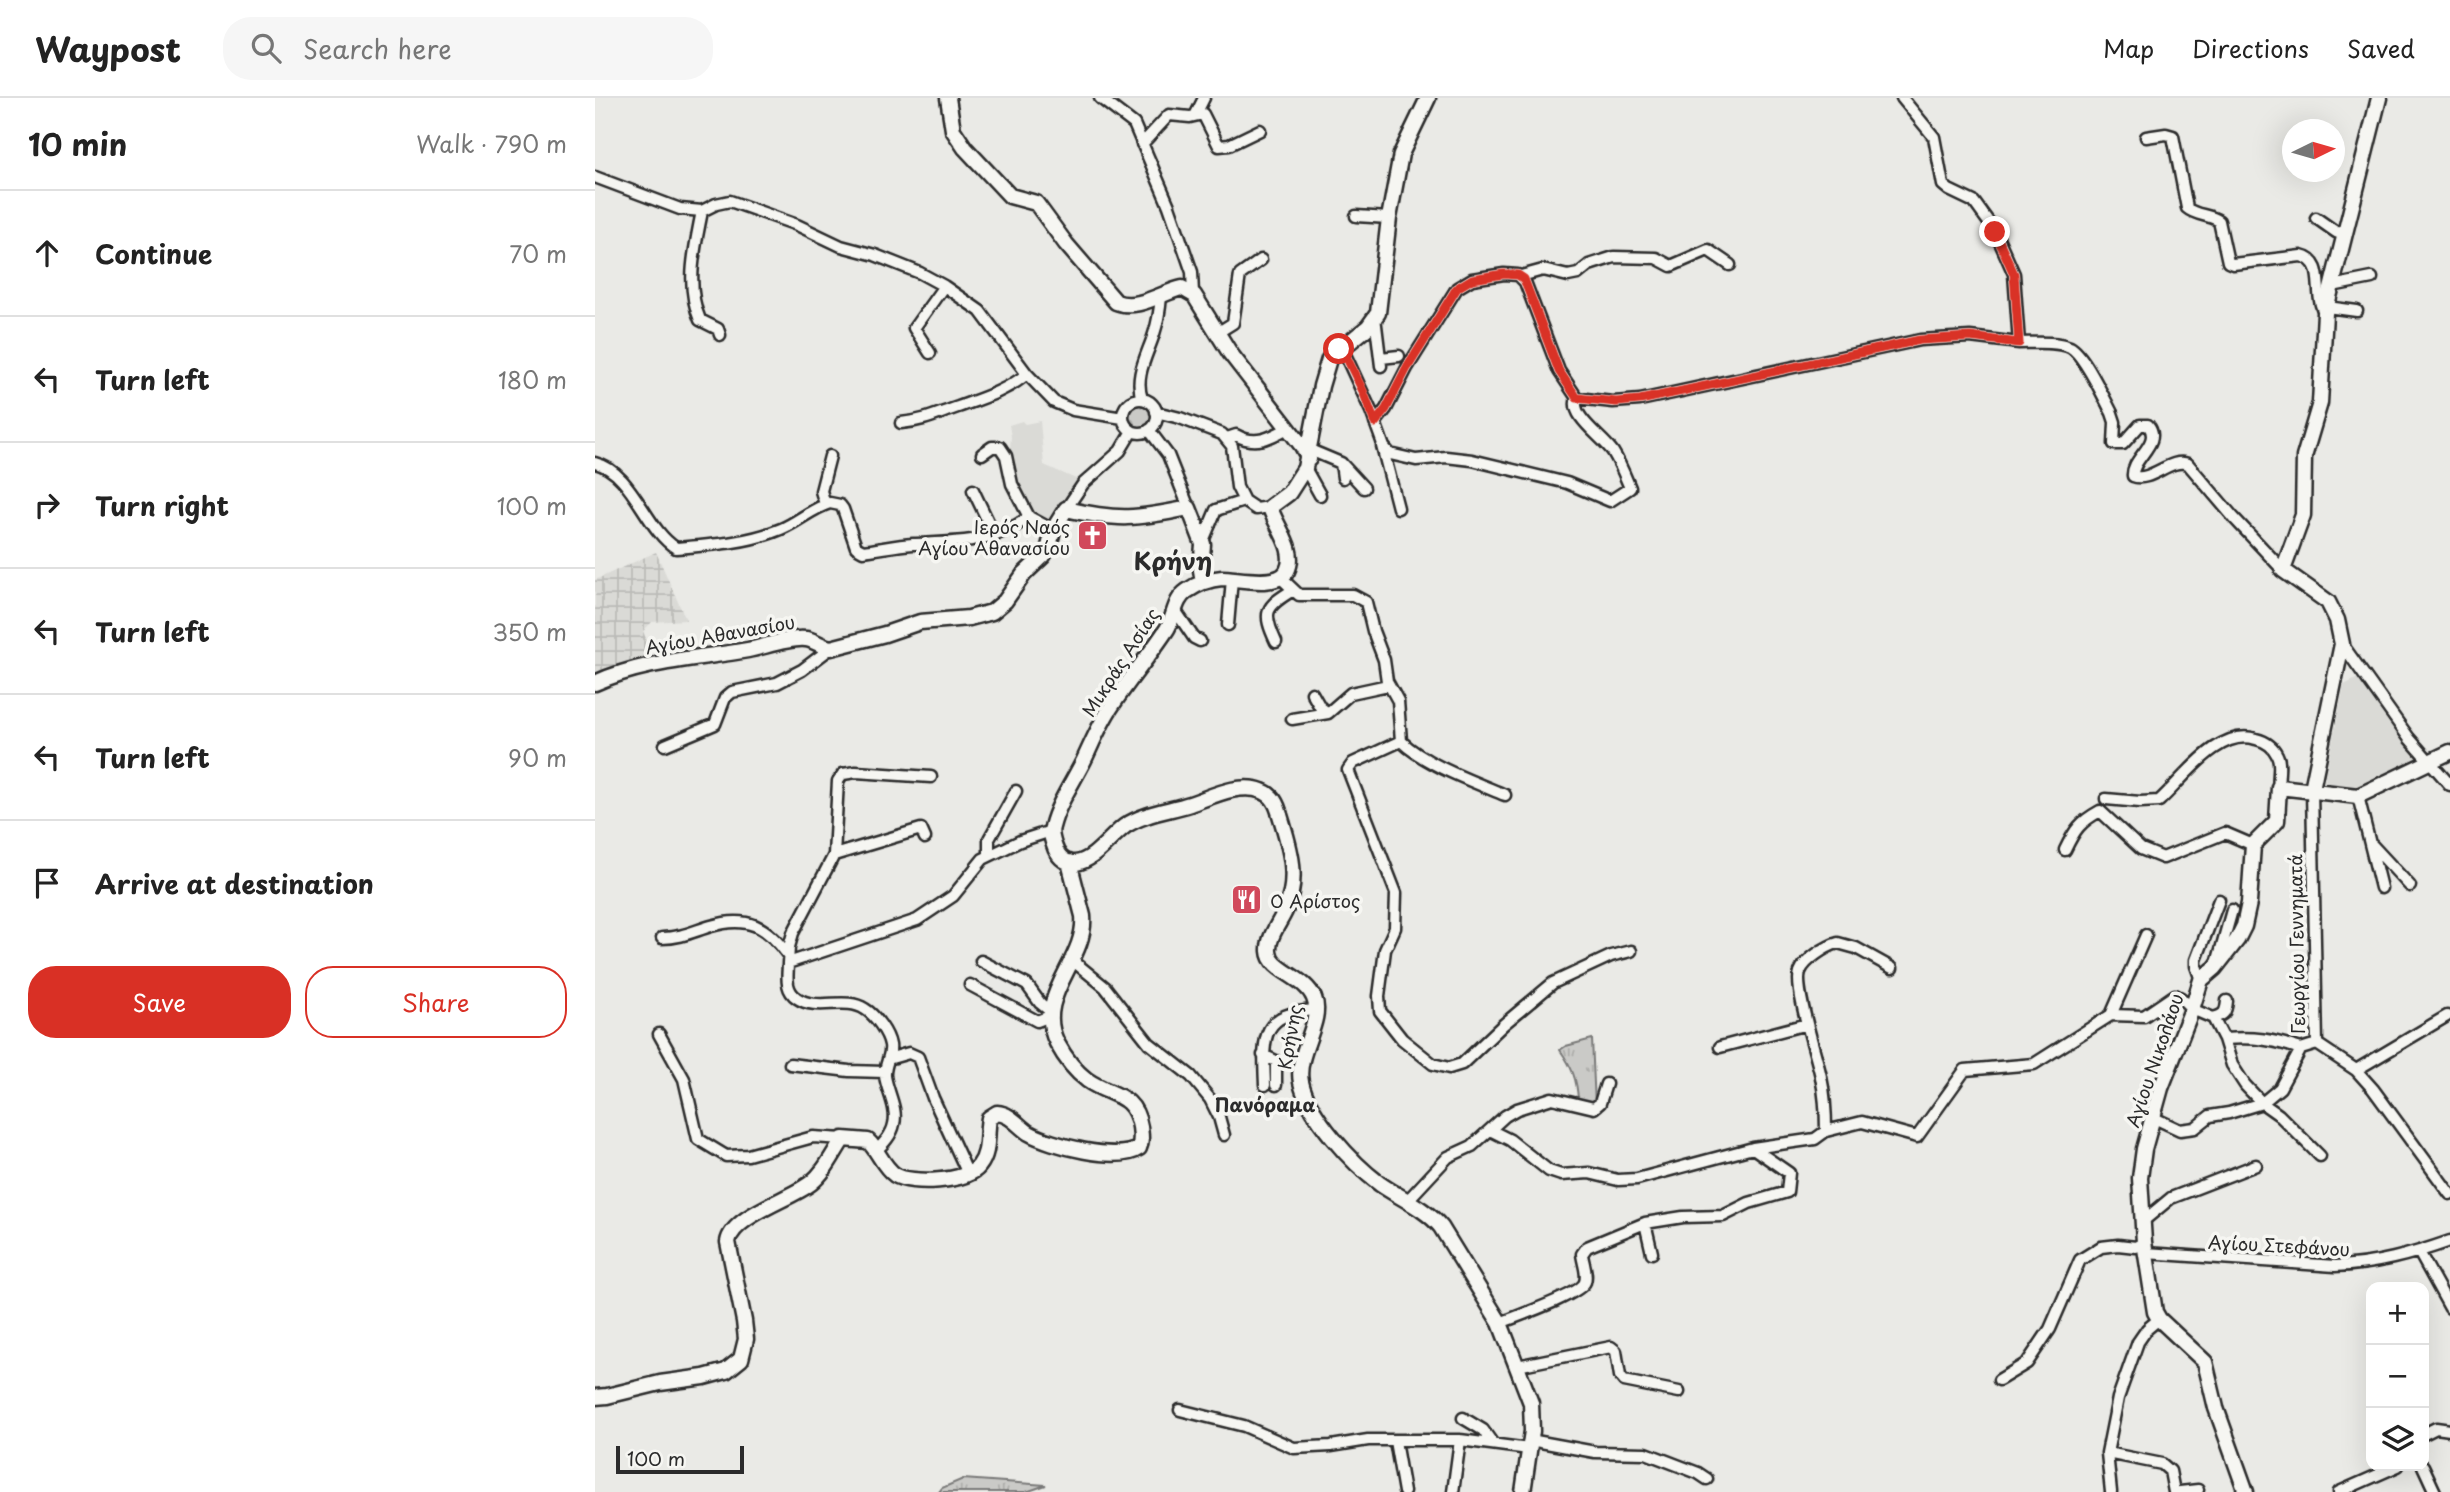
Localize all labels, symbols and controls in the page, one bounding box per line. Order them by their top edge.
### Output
search box [223,17,713,80]
text: Waypost [35,23,181,73]
icon: search [247,29,285,67]
text: Search here [303,29,452,68]
text: Map [2103,30,2154,66]
text: Directions [2192,30,2309,66]
text: Saved [2347,30,2415,66]
north arrow [2282,119,2345,182]
text: 10 min [28,121,127,166]
text: Walk · 790 m [416,126,567,161]
route end [1979,216,2010,247]
icon: ahead [28,234,66,272]
text: Continue [95,234,212,273]
text: 70 m [509,236,567,271]
route start [1323,333,1354,364]
icon: left [28,360,66,398]
text: Turn left [95,360,210,399]
text: 180 m [498,362,567,397]
icon: right [28,486,66,524]
text: Turn right [95,486,229,525]
text: 100 m [497,488,567,523]
place label: Ιερός Ναός Αγίου Αθανασίου [918,513,1070,561]
church icon: Ιερός Ναός Αγίου Αθανασίου [1076,519,1110,553]
district label: Κρήνη [1134,542,1212,578]
street label: Μικράς Ασίας [1075,602,1165,722]
street label: Αγίου Αθανασίου [643,608,797,660]
icon: left [28,612,66,650]
text: Turn left [95,612,210,651]
text: 350 m [492,614,567,649]
icon: left [28,738,66,776]
text: Turn left [95,738,210,777]
text: 90 m [508,740,567,775]
street label: Γεωργίου Γεννηματά [2281,853,2311,1034]
icon: arrive [28,864,66,902]
text: Arrive at destination [95,864,374,903]
restaurant icon: Ο Αρίστος [1230,883,1264,917]
place label: Ο Αρίστος [1270,887,1360,914]
button: Save [28,966,291,1038]
button: Share [305,966,567,1038]
street label: Αγίου Νικολάου [2118,989,2190,1131]
street label: Κρήνης [1270,1002,1308,1072]
district label: Πανόραμα [1215,1090,1315,1118]
street label: Αγίου Στεφάνου [2207,1228,2351,1262]
map controls [2366,1282,2429,1471]
button: + [2366,1282,2429,1345]
button: − [2366,1345,2429,1408]
button: layers [2366,1408,2429,1471]
scale bar [616,1443,744,1475]
text: 100 m [627,1444,685,1472]

